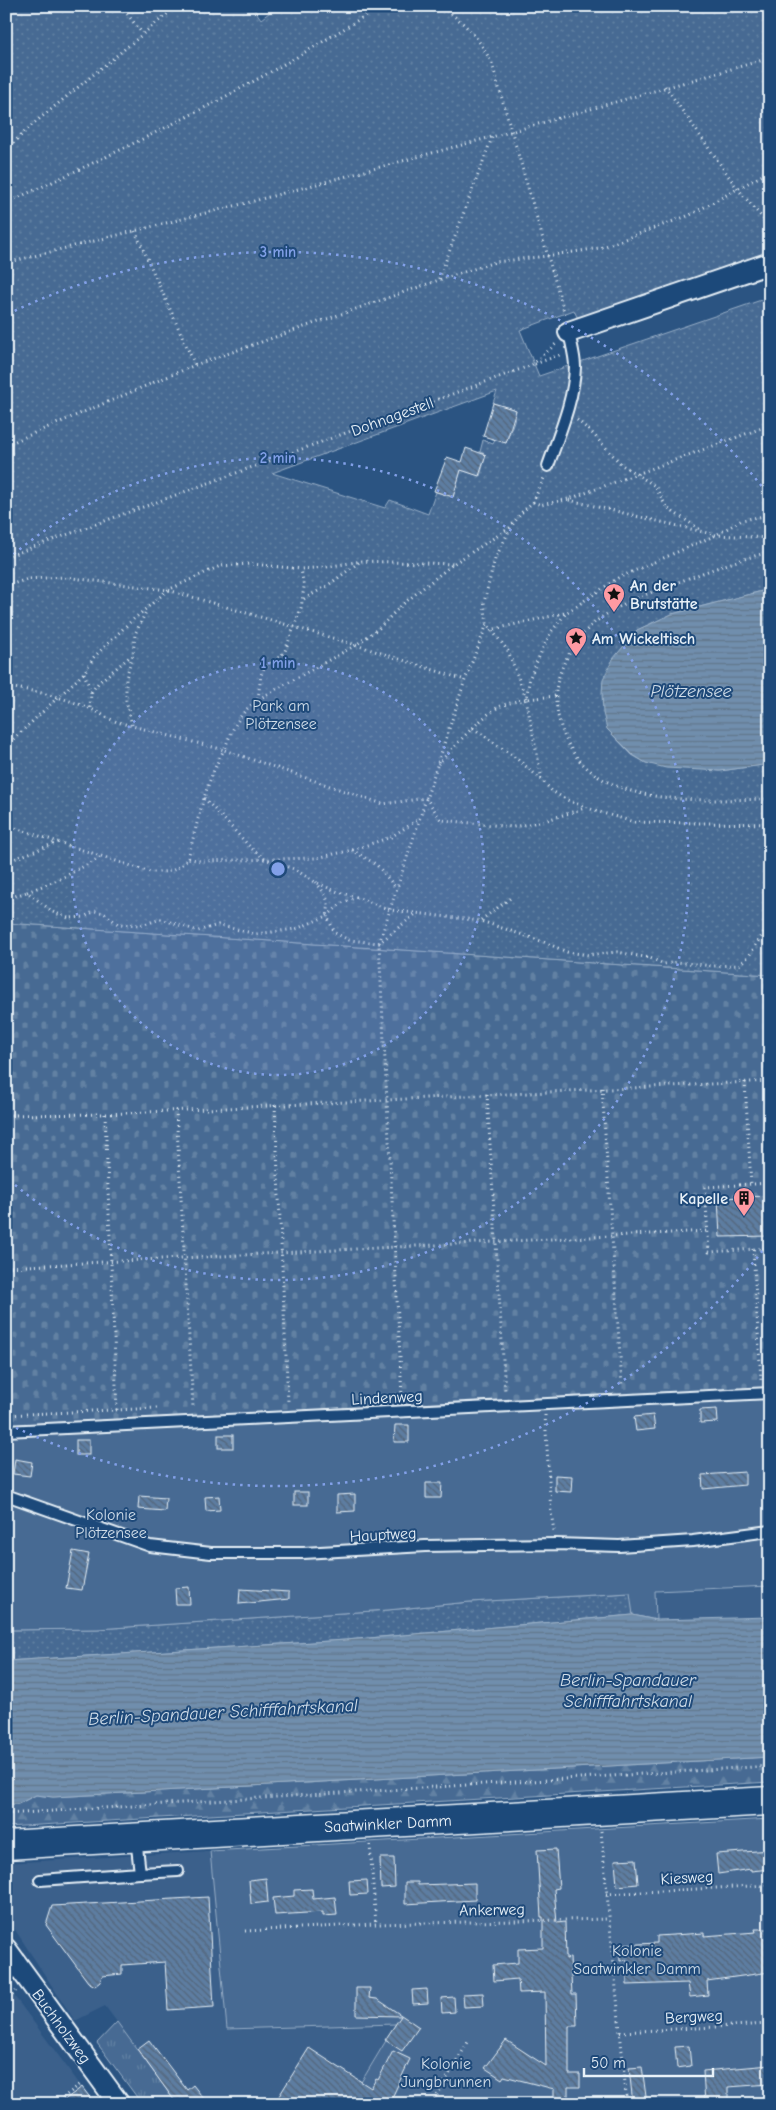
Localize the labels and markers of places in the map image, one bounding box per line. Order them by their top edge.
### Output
place label: An der Brutstätte [630,577,698,613]
place icon: An der Brutstätte [602,582,626,613]
place icon: Am Wickeltisch [564,626,588,657]
place label: Am Wickeltisch [592,630,695,648]
centre of rings [269,860,287,878]
building icon: Kapelle [732,1186,756,1217]
place label: Kapelle [679,1190,728,1208]

